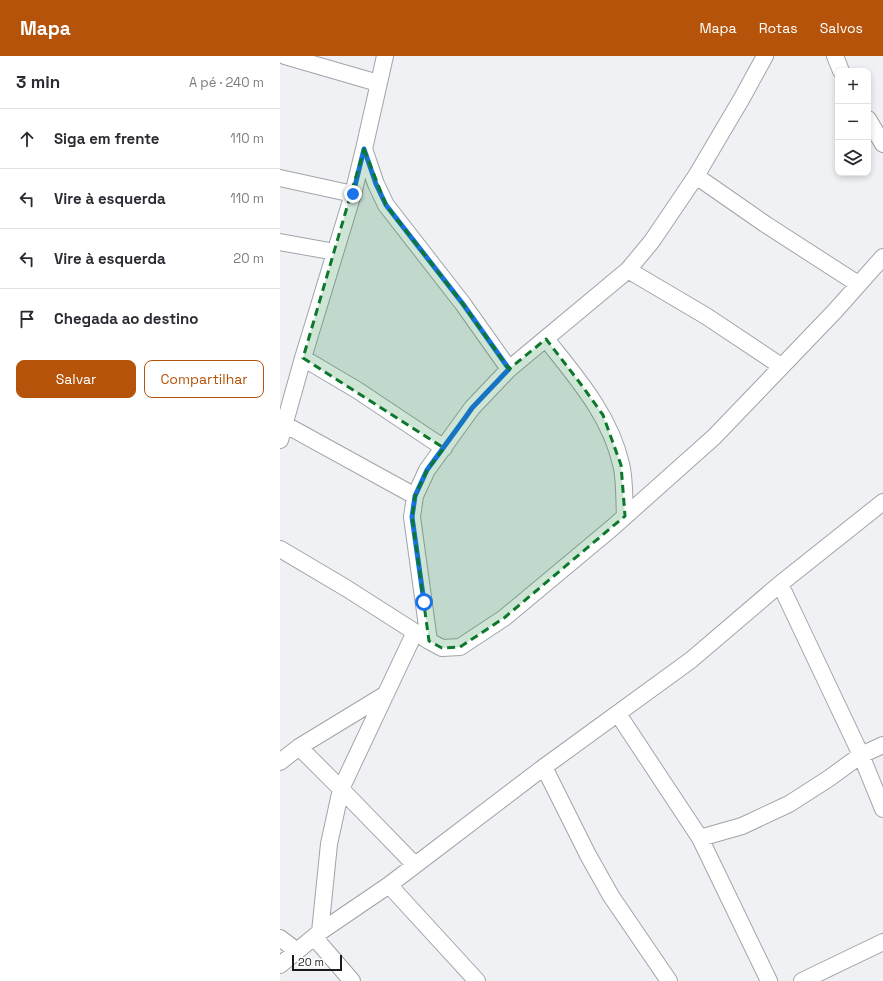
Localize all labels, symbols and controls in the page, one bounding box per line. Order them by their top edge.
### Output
text: Mapa [20,16,71,41]
text: Mapa [699,19,737,37]
text: Rotas [759,19,798,37]
text: Salvos [820,19,863,37]
map controls [835,68,871,176]
button: + [835,68,871,104]
text: 3 min [16,71,60,93]
text: A pé · 240 m [189,74,264,91]
button: − [835,104,871,140]
icon: ahead [16,128,38,150]
text: Siga em frente [54,129,160,148]
text: 110 m [230,130,264,147]
button: layers [835,140,871,176]
route end [344,185,362,203]
icon: left [16,188,38,210]
text: Vire à esquerda [54,189,166,208]
text: 110 m [230,190,264,207]
icon: left [16,248,38,270]
text: Vire à esquerda [54,249,166,268]
text: 20 m [233,250,264,267]
icon: arrive [16,308,38,330]
text: Chegada ao destino [54,309,198,328]
button: Salvar [16,360,136,398]
button: Compartilhar [144,360,264,398]
route start [415,593,433,611]
scale bar [292,953,342,972]
text: 20 m [298,955,324,969]

